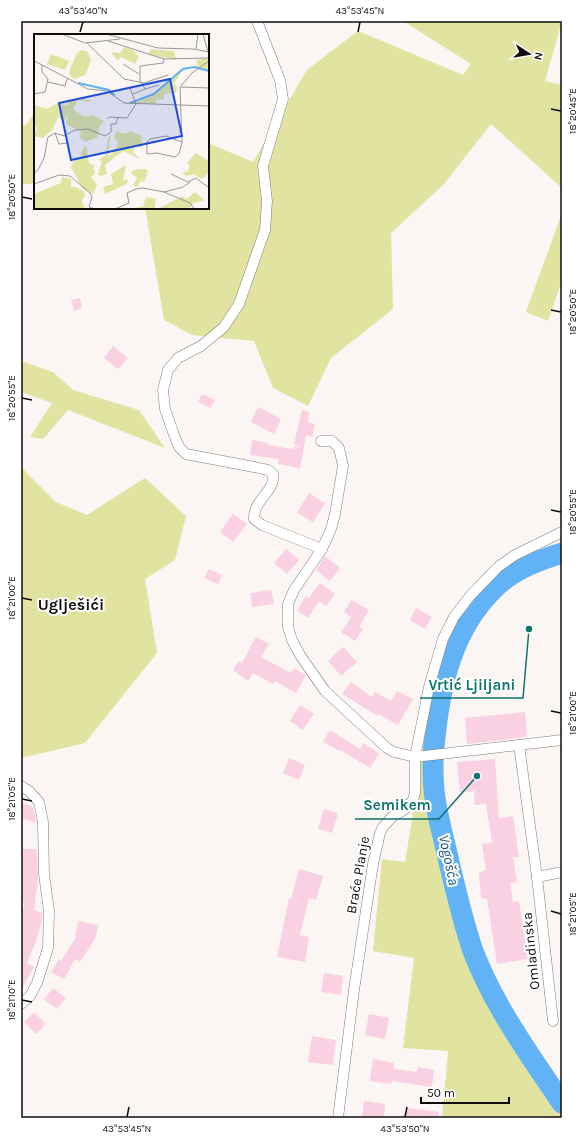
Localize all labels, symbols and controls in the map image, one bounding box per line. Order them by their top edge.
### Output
text: 43°53'40"N [58,5,108,17]
text: 43°53'45"N [336,5,384,17]
inset map [34,34,209,209]
north arrow [509,34,549,74]
text: N [531,51,545,61]
text: 18°20'45"E [567,88,579,134]
text: 18°20'50"E [6,174,18,220]
text: 18°20'50"E [567,289,579,335]
text: 18°20'55"E [6,375,18,421]
text: 18°20'55"E [567,489,579,535]
text: 18°21'00"E [6,576,18,620]
district label: Uglješići [38,595,104,614]
callout: Vrtić Ljiljani [420,671,523,698]
text: Vrtić Ljiljani [428,676,516,694]
text: 18°21'00"E [567,691,579,735]
text: 18°21'05"E [6,777,18,821]
callout: Semikem [355,792,439,819]
text: Semikem [363,796,431,814]
water label: Vogošća [435,833,463,887]
street label: Braće Planje [343,835,373,915]
text: 18°21'05"E [567,892,579,936]
street label: Omladinska [518,912,544,990]
text: 18°21'10"E [6,979,18,1021]
scale bar [421,1079,509,1105]
text: 50 m [427,1086,455,1100]
text: 43°53'45"N [103,1123,151,1135]
text: 43°53'50"N [380,1123,430,1135]

